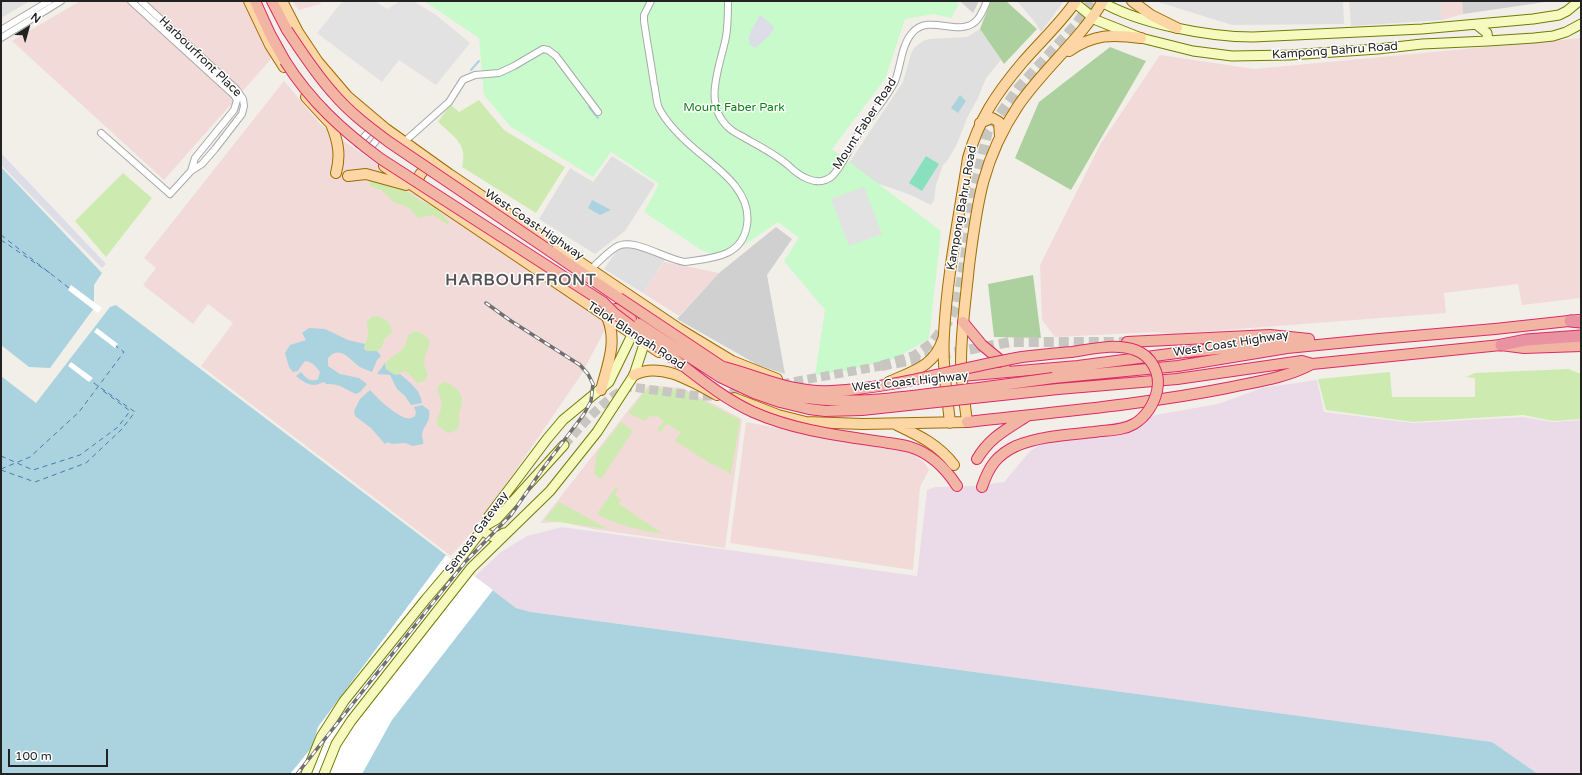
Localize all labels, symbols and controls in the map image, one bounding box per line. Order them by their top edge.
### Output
north arrow [8,8,48,48]
text: N [28,10,43,26]
street label: Harbourfront Place [156,14,244,100]
street label: Kampong Bahru Road [1272,39,1398,63]
street label: Mount Faber Road [830,76,900,172]
park label: Mount Faber Park [683,101,785,115]
street label: Kampong Bahru Road [944,145,980,271]
street label: West Coast Highway [482,186,586,264]
district label: HARBOURFRONT [445,271,597,291]
street label: Telok Blangah Road [585,299,687,373]
street label: West Coast Highway [1172,328,1290,360]
street label: West Coast Highway [851,369,969,395]
street label: Sentosa Gateway [442,489,512,577]
scale bar [10,741,110,767]
text: 100 m [15,749,52,763]

